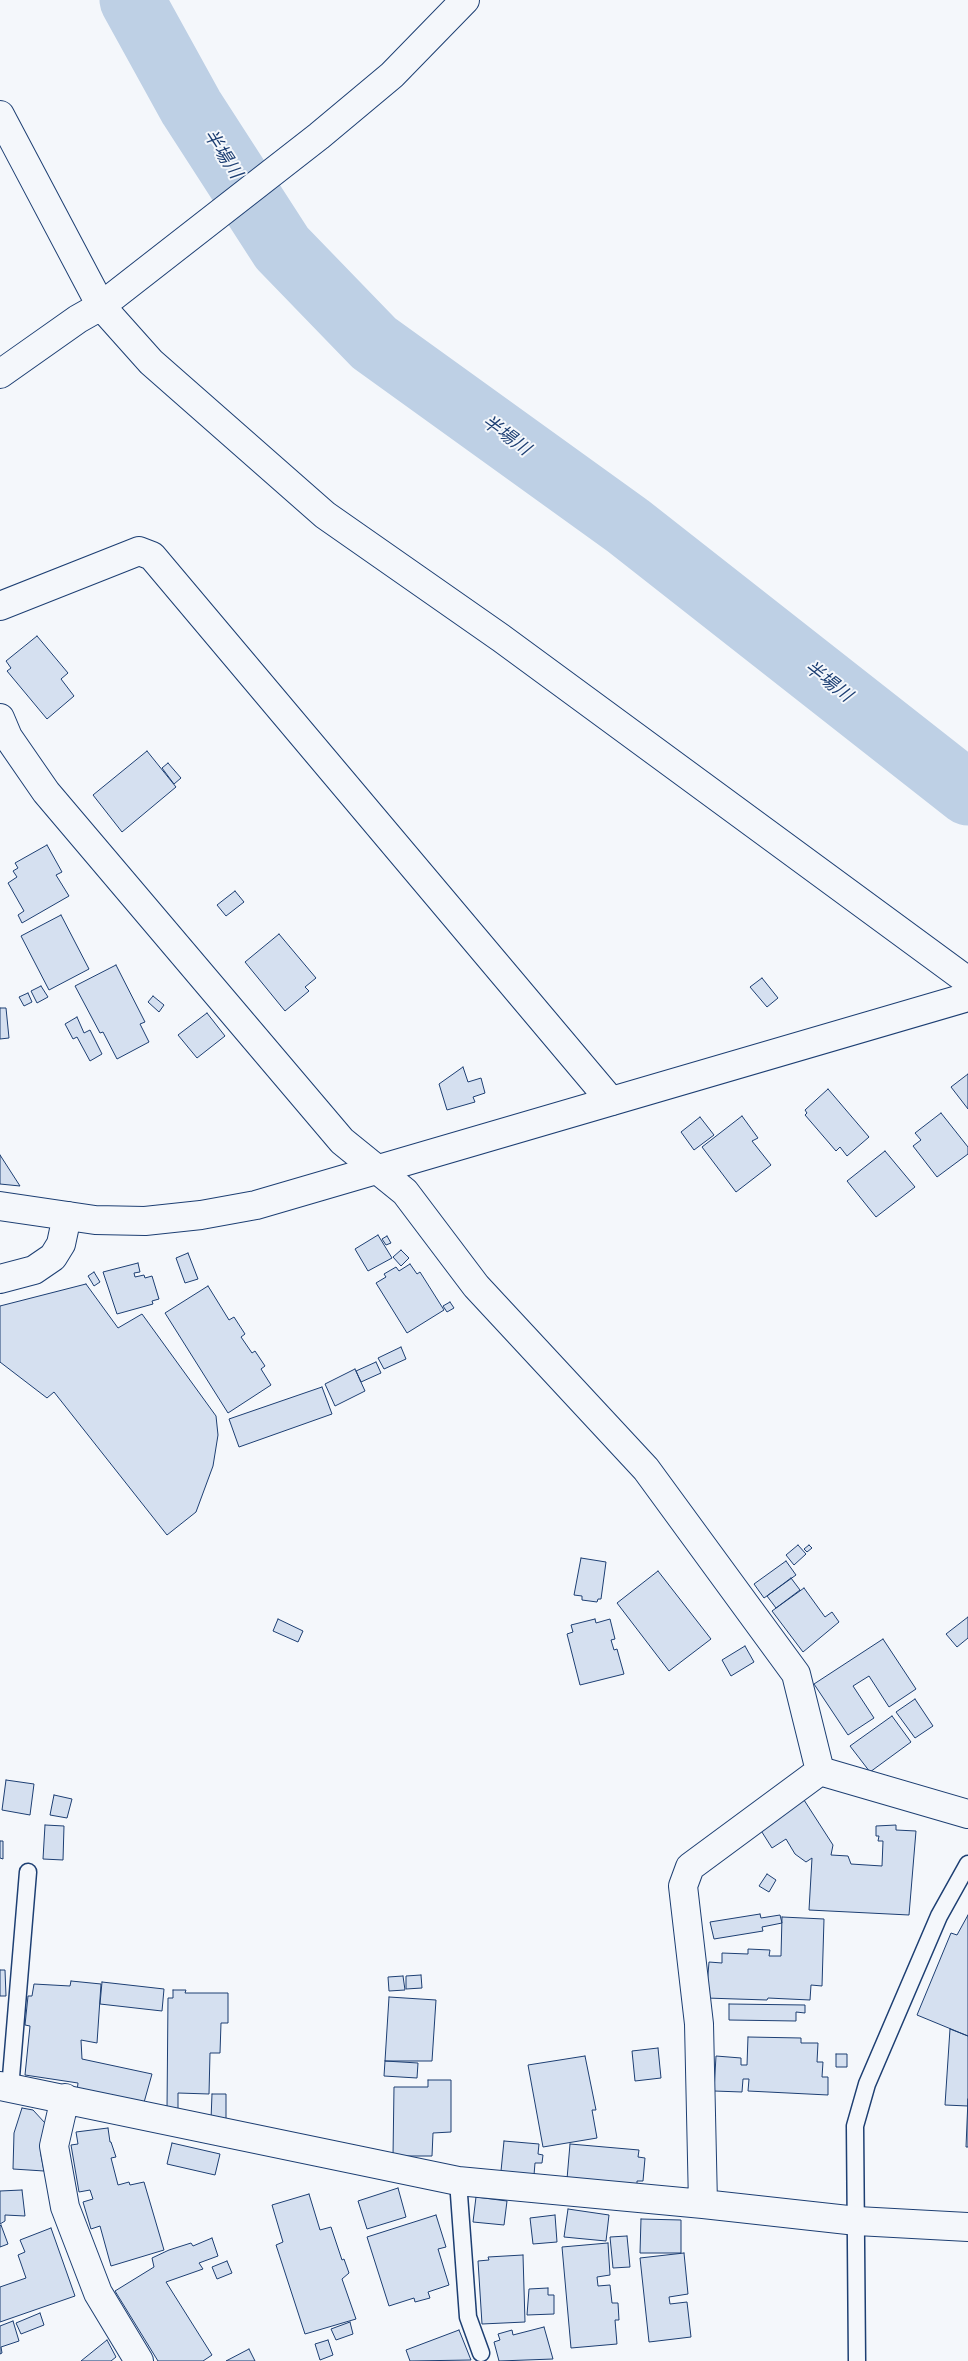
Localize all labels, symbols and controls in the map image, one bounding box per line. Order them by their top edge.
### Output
water label: 半場川 [197,126,245,184]
water label: 半場川 [477,412,533,462]
water label: 半場川 [799,658,855,708]

